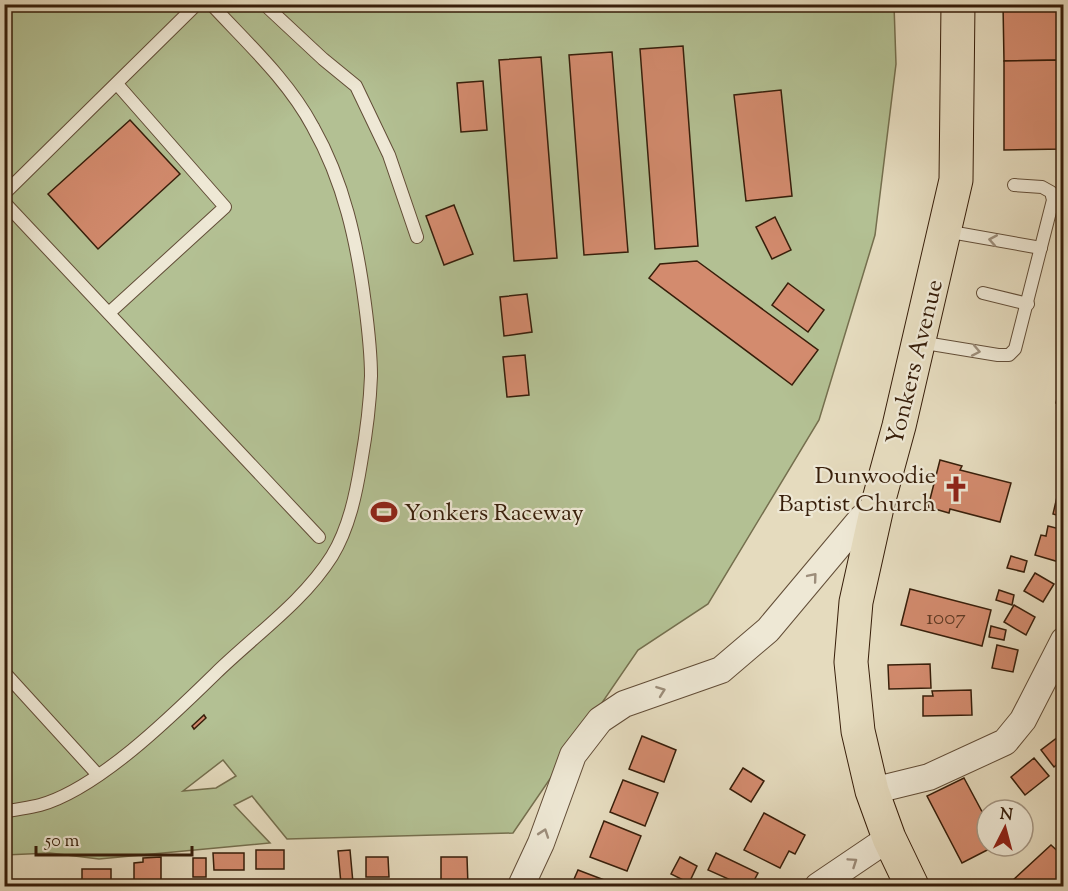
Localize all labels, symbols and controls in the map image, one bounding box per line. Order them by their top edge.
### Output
one-way arrow [989,234,998,246]
street label: Yonkers Avenue [879,276,953,449]
one-way arrow [971,344,981,357]
place label: Dunwoodie Baptist Church [778,460,936,522]
church icon: Dunwoodie Baptist Church [941,474,971,504]
sports icon: Yonkers Raceway [369,497,399,527]
place label: Yonkers Raceway [404,497,584,531]
one-way arrow [805,573,816,584]
house number: 1007 [926,604,966,634]
one-way arrow [655,685,665,698]
north arrow [975,798,1035,858]
text: N [999,803,1014,828]
scale bar [36,819,192,857]
one-way arrow [537,828,549,839]
text: 50 m [44,829,80,855]
one-way arrow [847,858,858,869]

